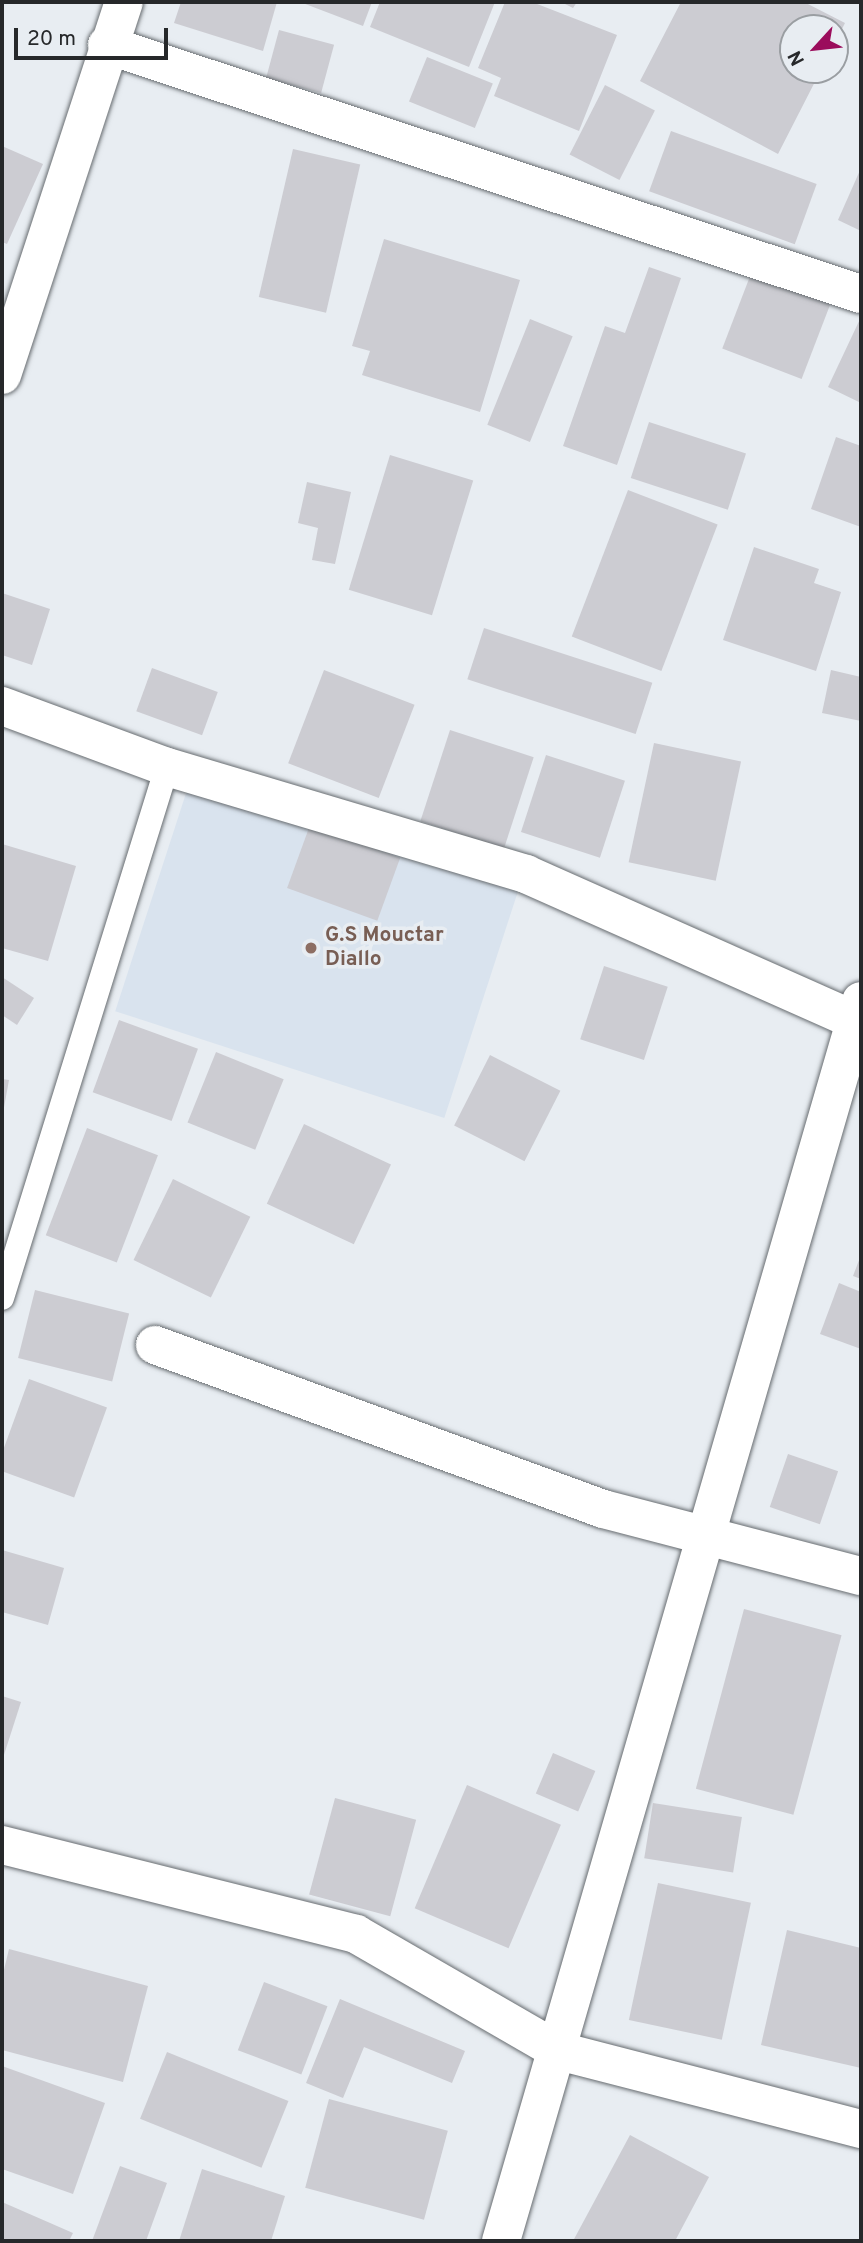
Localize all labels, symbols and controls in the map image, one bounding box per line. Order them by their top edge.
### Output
scale bar [18,14,172,58]
north arrow [779,14,849,84]
text: 20 m [27,26,76,53]
text: N [783,46,811,69]
place label: G.S Mouctar Diallo [325,923,444,973]
marker: G.S Mouctar Diallo [303,940,319,956]

